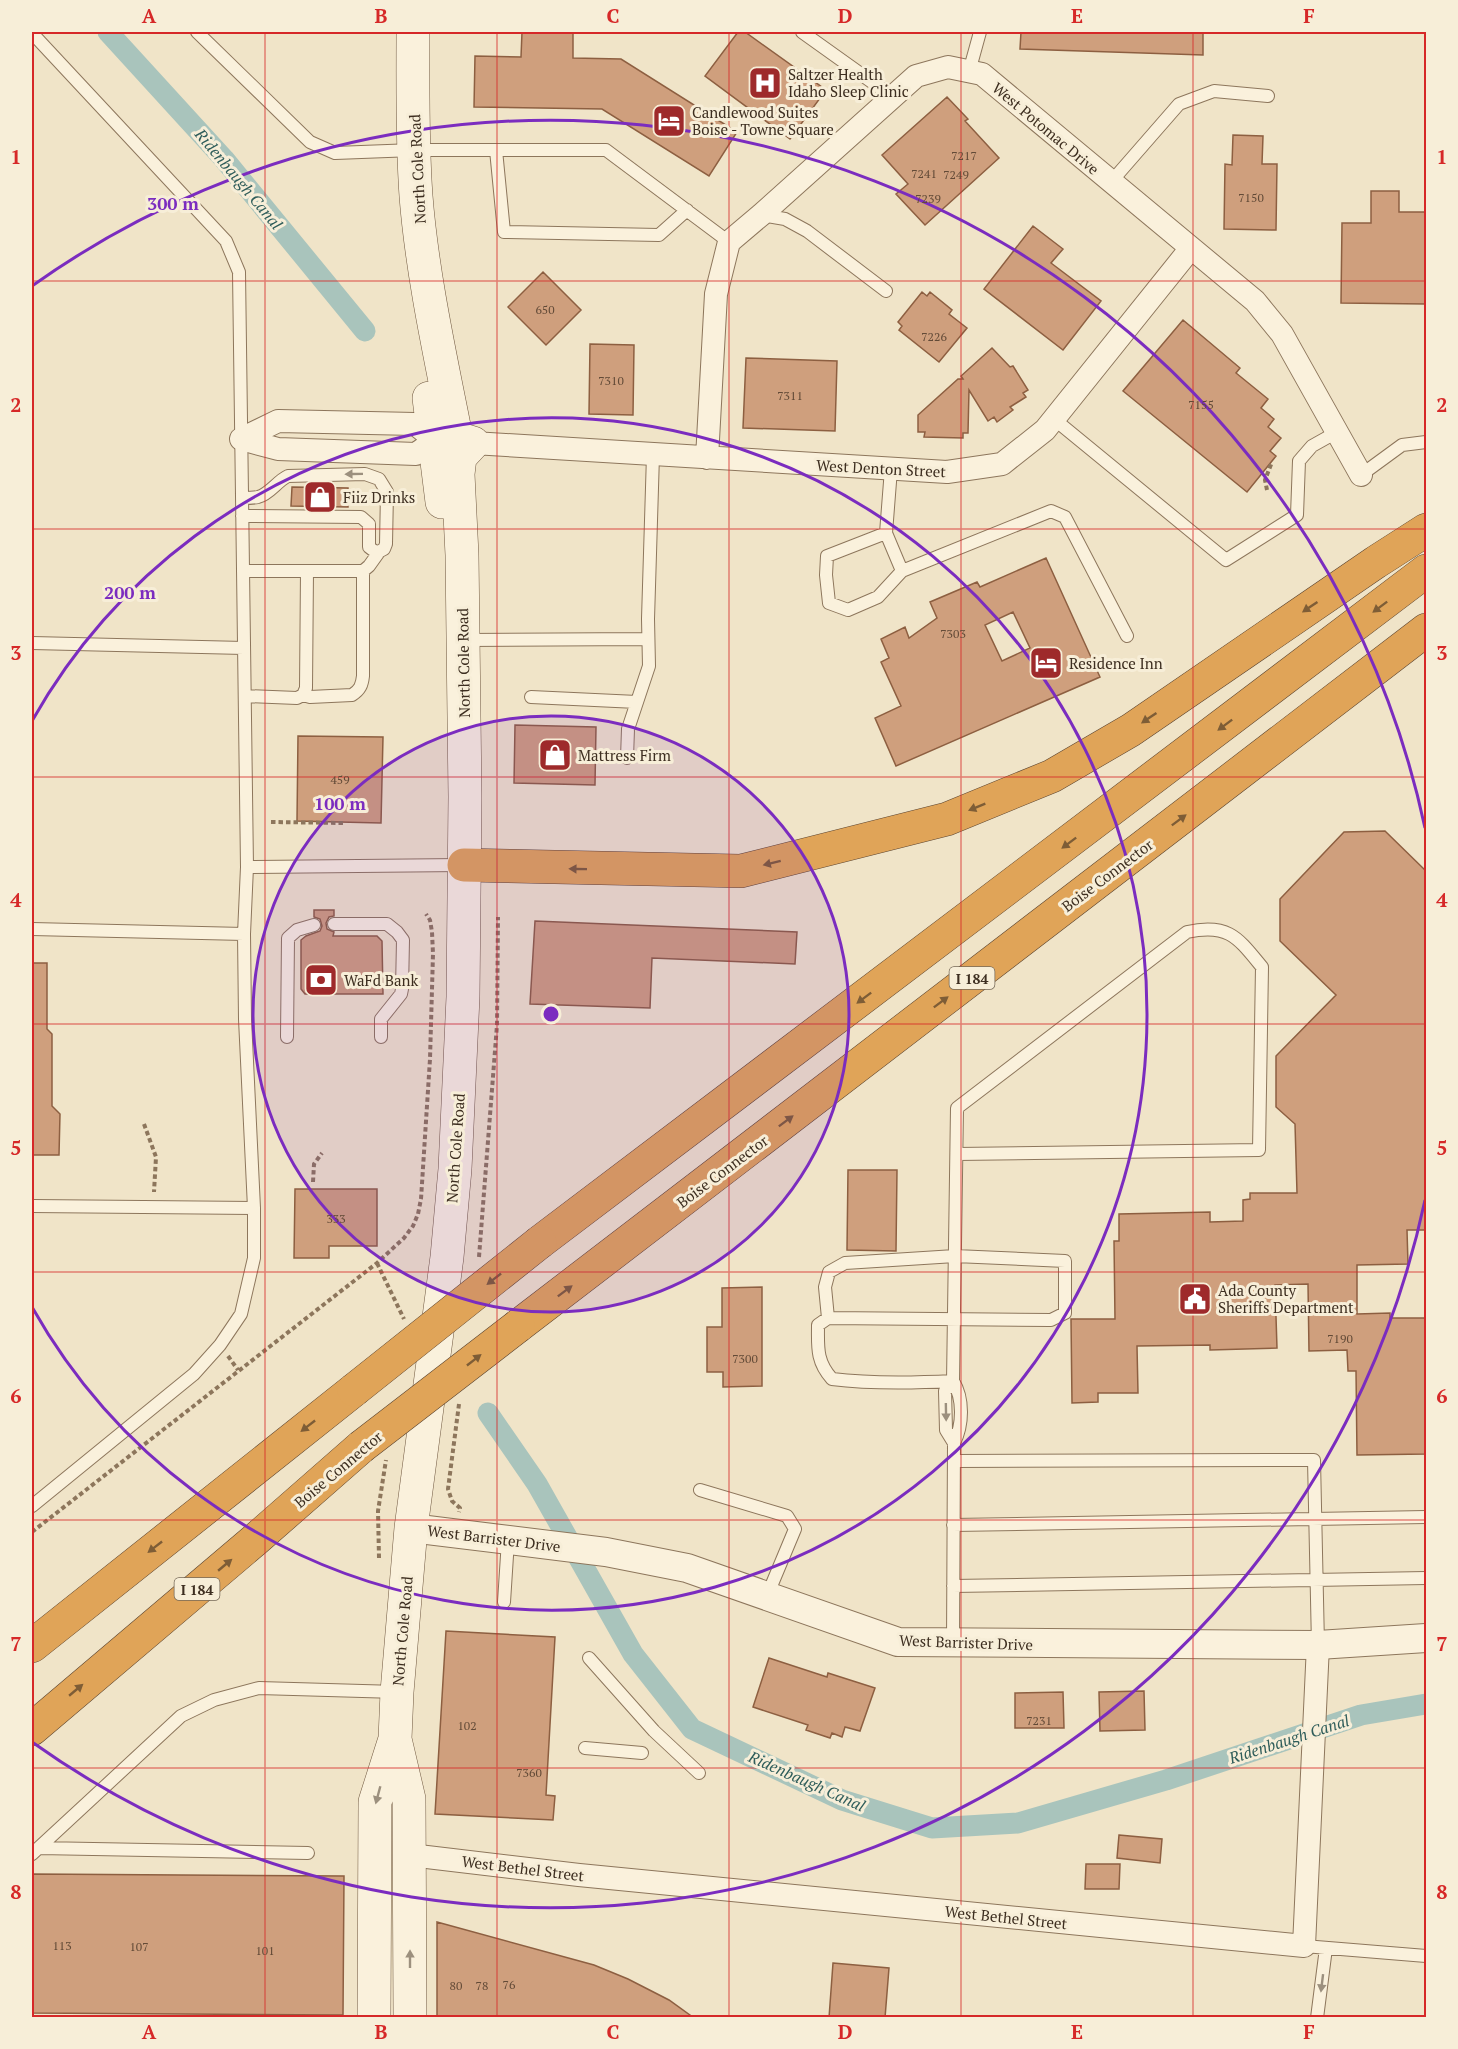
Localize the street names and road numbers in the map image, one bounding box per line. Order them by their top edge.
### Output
street label: West Potomac Drive [988,77,1104,179]
street label: North Cole Road [404,114,430,224]
street label: West Denton Street [816,455,947,481]
street label: North Cole Road [452,608,474,718]
street label: Boise Connector [1057,834,1157,916]
road number: I 184 [950,967,994,989]
street label: North Cole Road [441,1093,469,1203]
street label: Boise Connector [672,1130,772,1212]
street label: Boise Connector [290,1426,386,1512]
street label: West Barrister Drive [426,1520,562,1556]
street label: North Cole Road [387,1575,417,1687]
road number: I 184 [174,1578,220,1600]
street label: West Barrister Drive [899,1630,1033,1654]
street label: West Bethel Street [461,1851,586,1885]
street label: West Bethel Street [944,1901,1069,1933]

